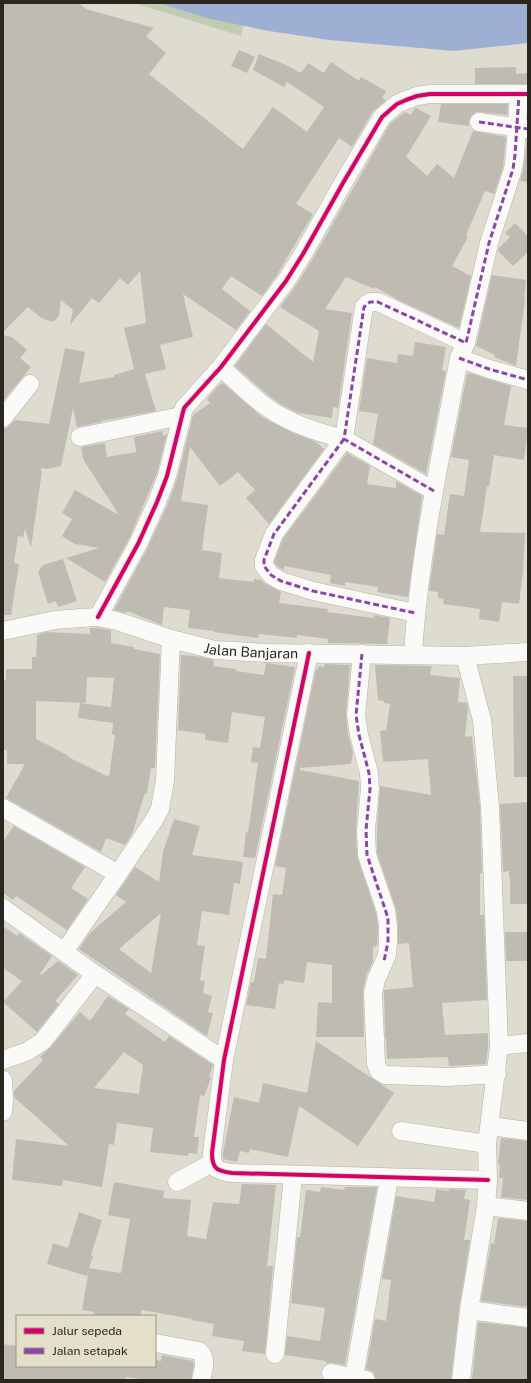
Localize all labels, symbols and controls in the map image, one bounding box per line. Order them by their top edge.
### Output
street label: Jalan Banjaran [202,640,298,661]
legend [16,1315,156,1367]
text: Jalur sepeda [52,1324,122,1338]
text: Jalan setapak [52,1344,128,1358]

